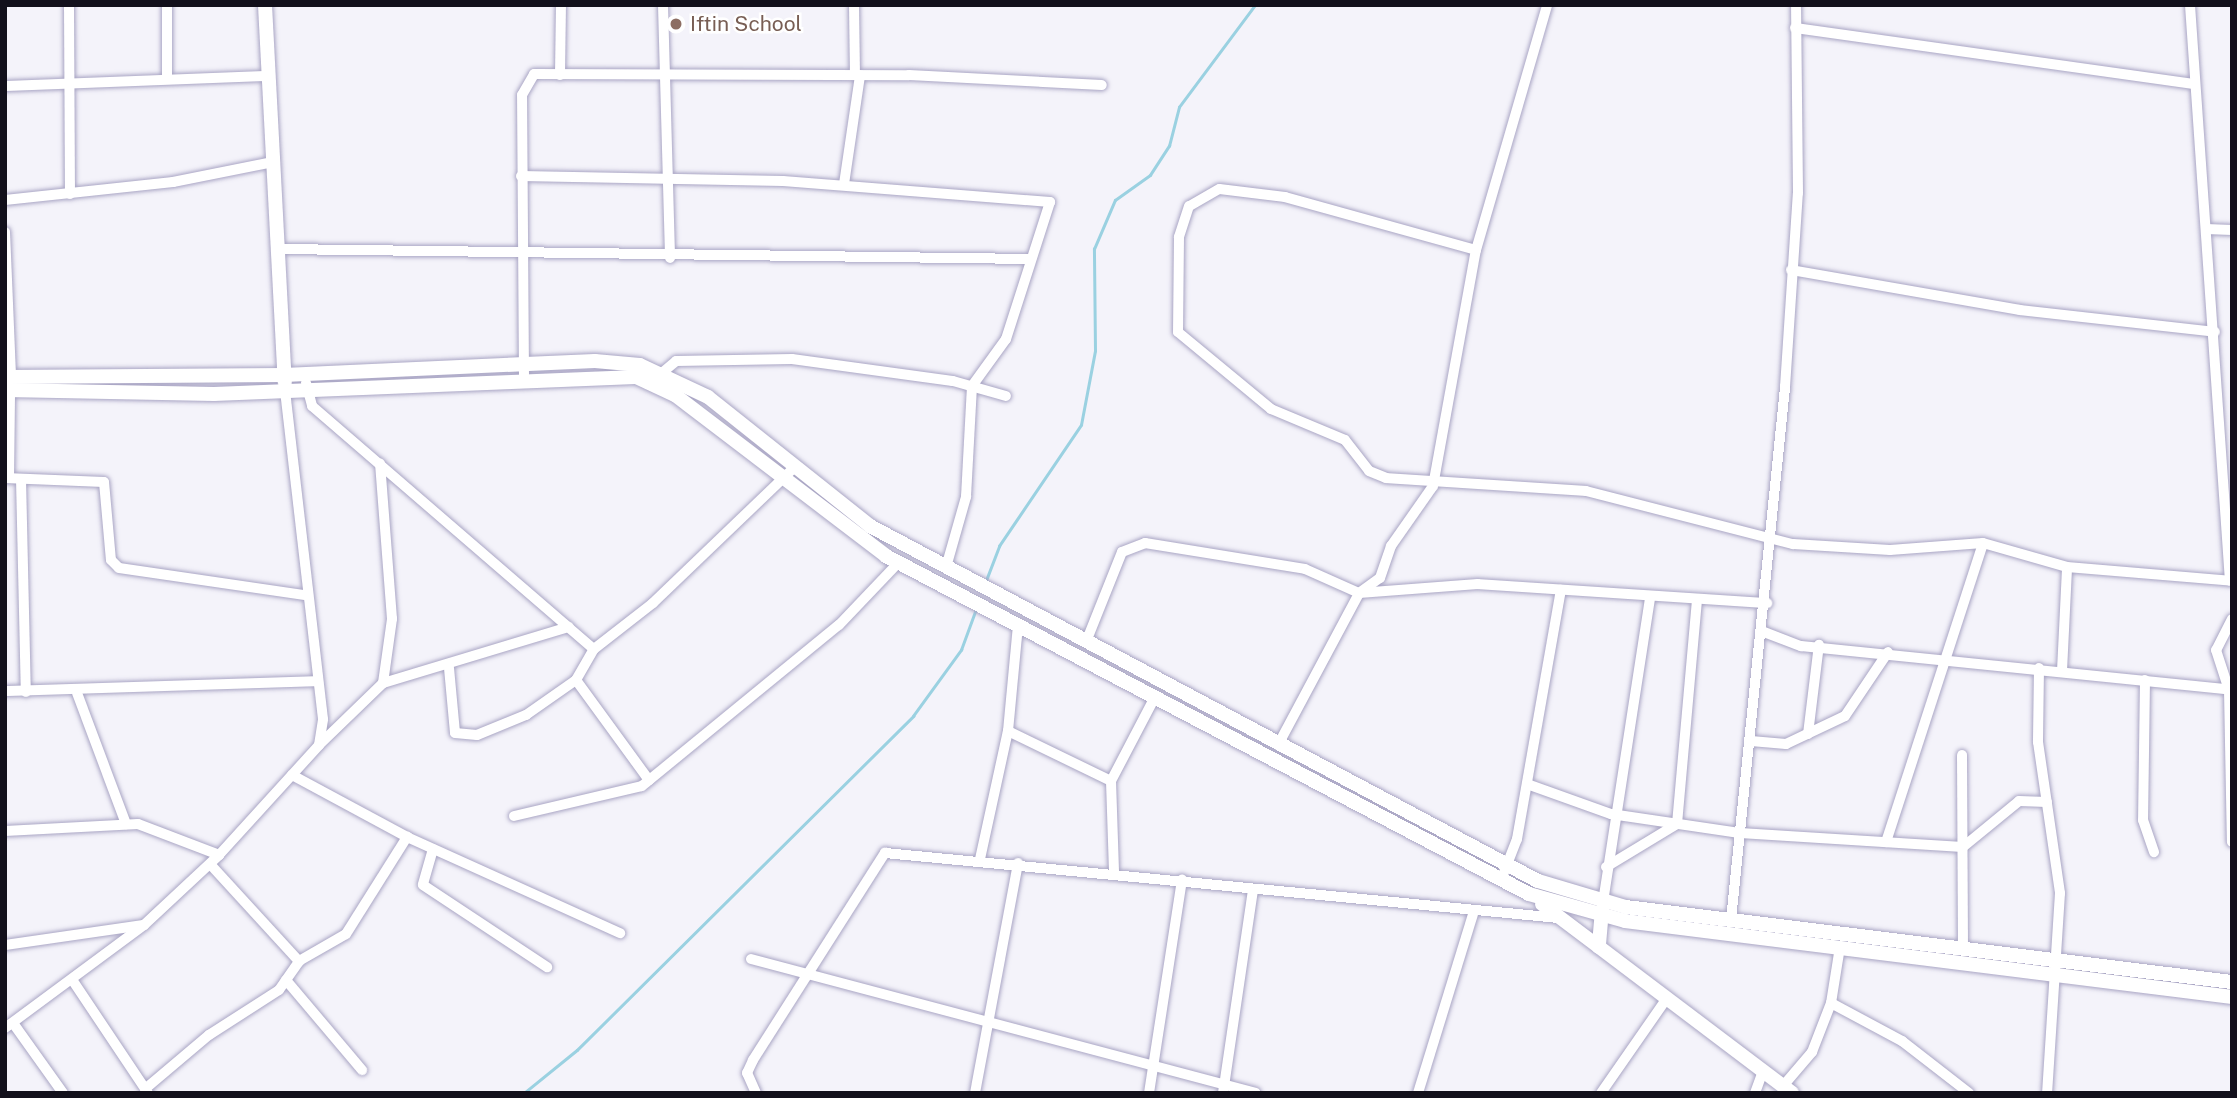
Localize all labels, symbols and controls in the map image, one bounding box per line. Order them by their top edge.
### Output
place label: Iftin School [690,11,802,37]
marker: Iftin School [668,16,684,32]

